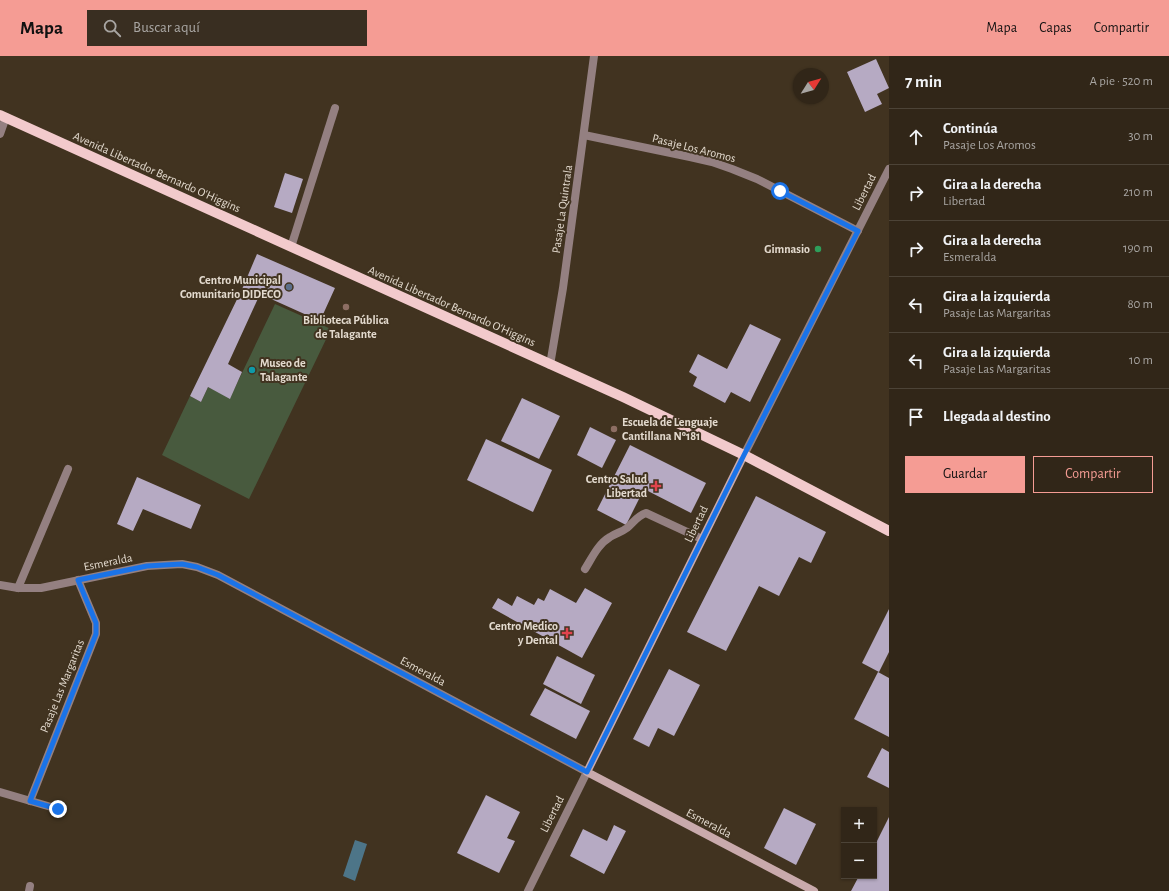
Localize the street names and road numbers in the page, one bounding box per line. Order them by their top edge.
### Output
street label: Avenida Libertador Bernardo O'Higgins [72,130,242,214]
street label: Pasaje Los Aromos [651,132,737,165]
street label: Pasaje La Quintrala [550,164,575,254]
street label: Libertad [850,172,878,212]
street label: Avenida Libertador Bernardo O'Higgins [367,264,537,348]
street label: Libertad [682,504,710,544]
street label: Esmeralda [83,551,134,573]
street label: Pasaje Las Margaritas [38,638,87,735]
street label: Esmeralda [398,654,448,688]
street label: Libertad [538,794,566,834]
street label: Esmeralda [684,806,734,840]

